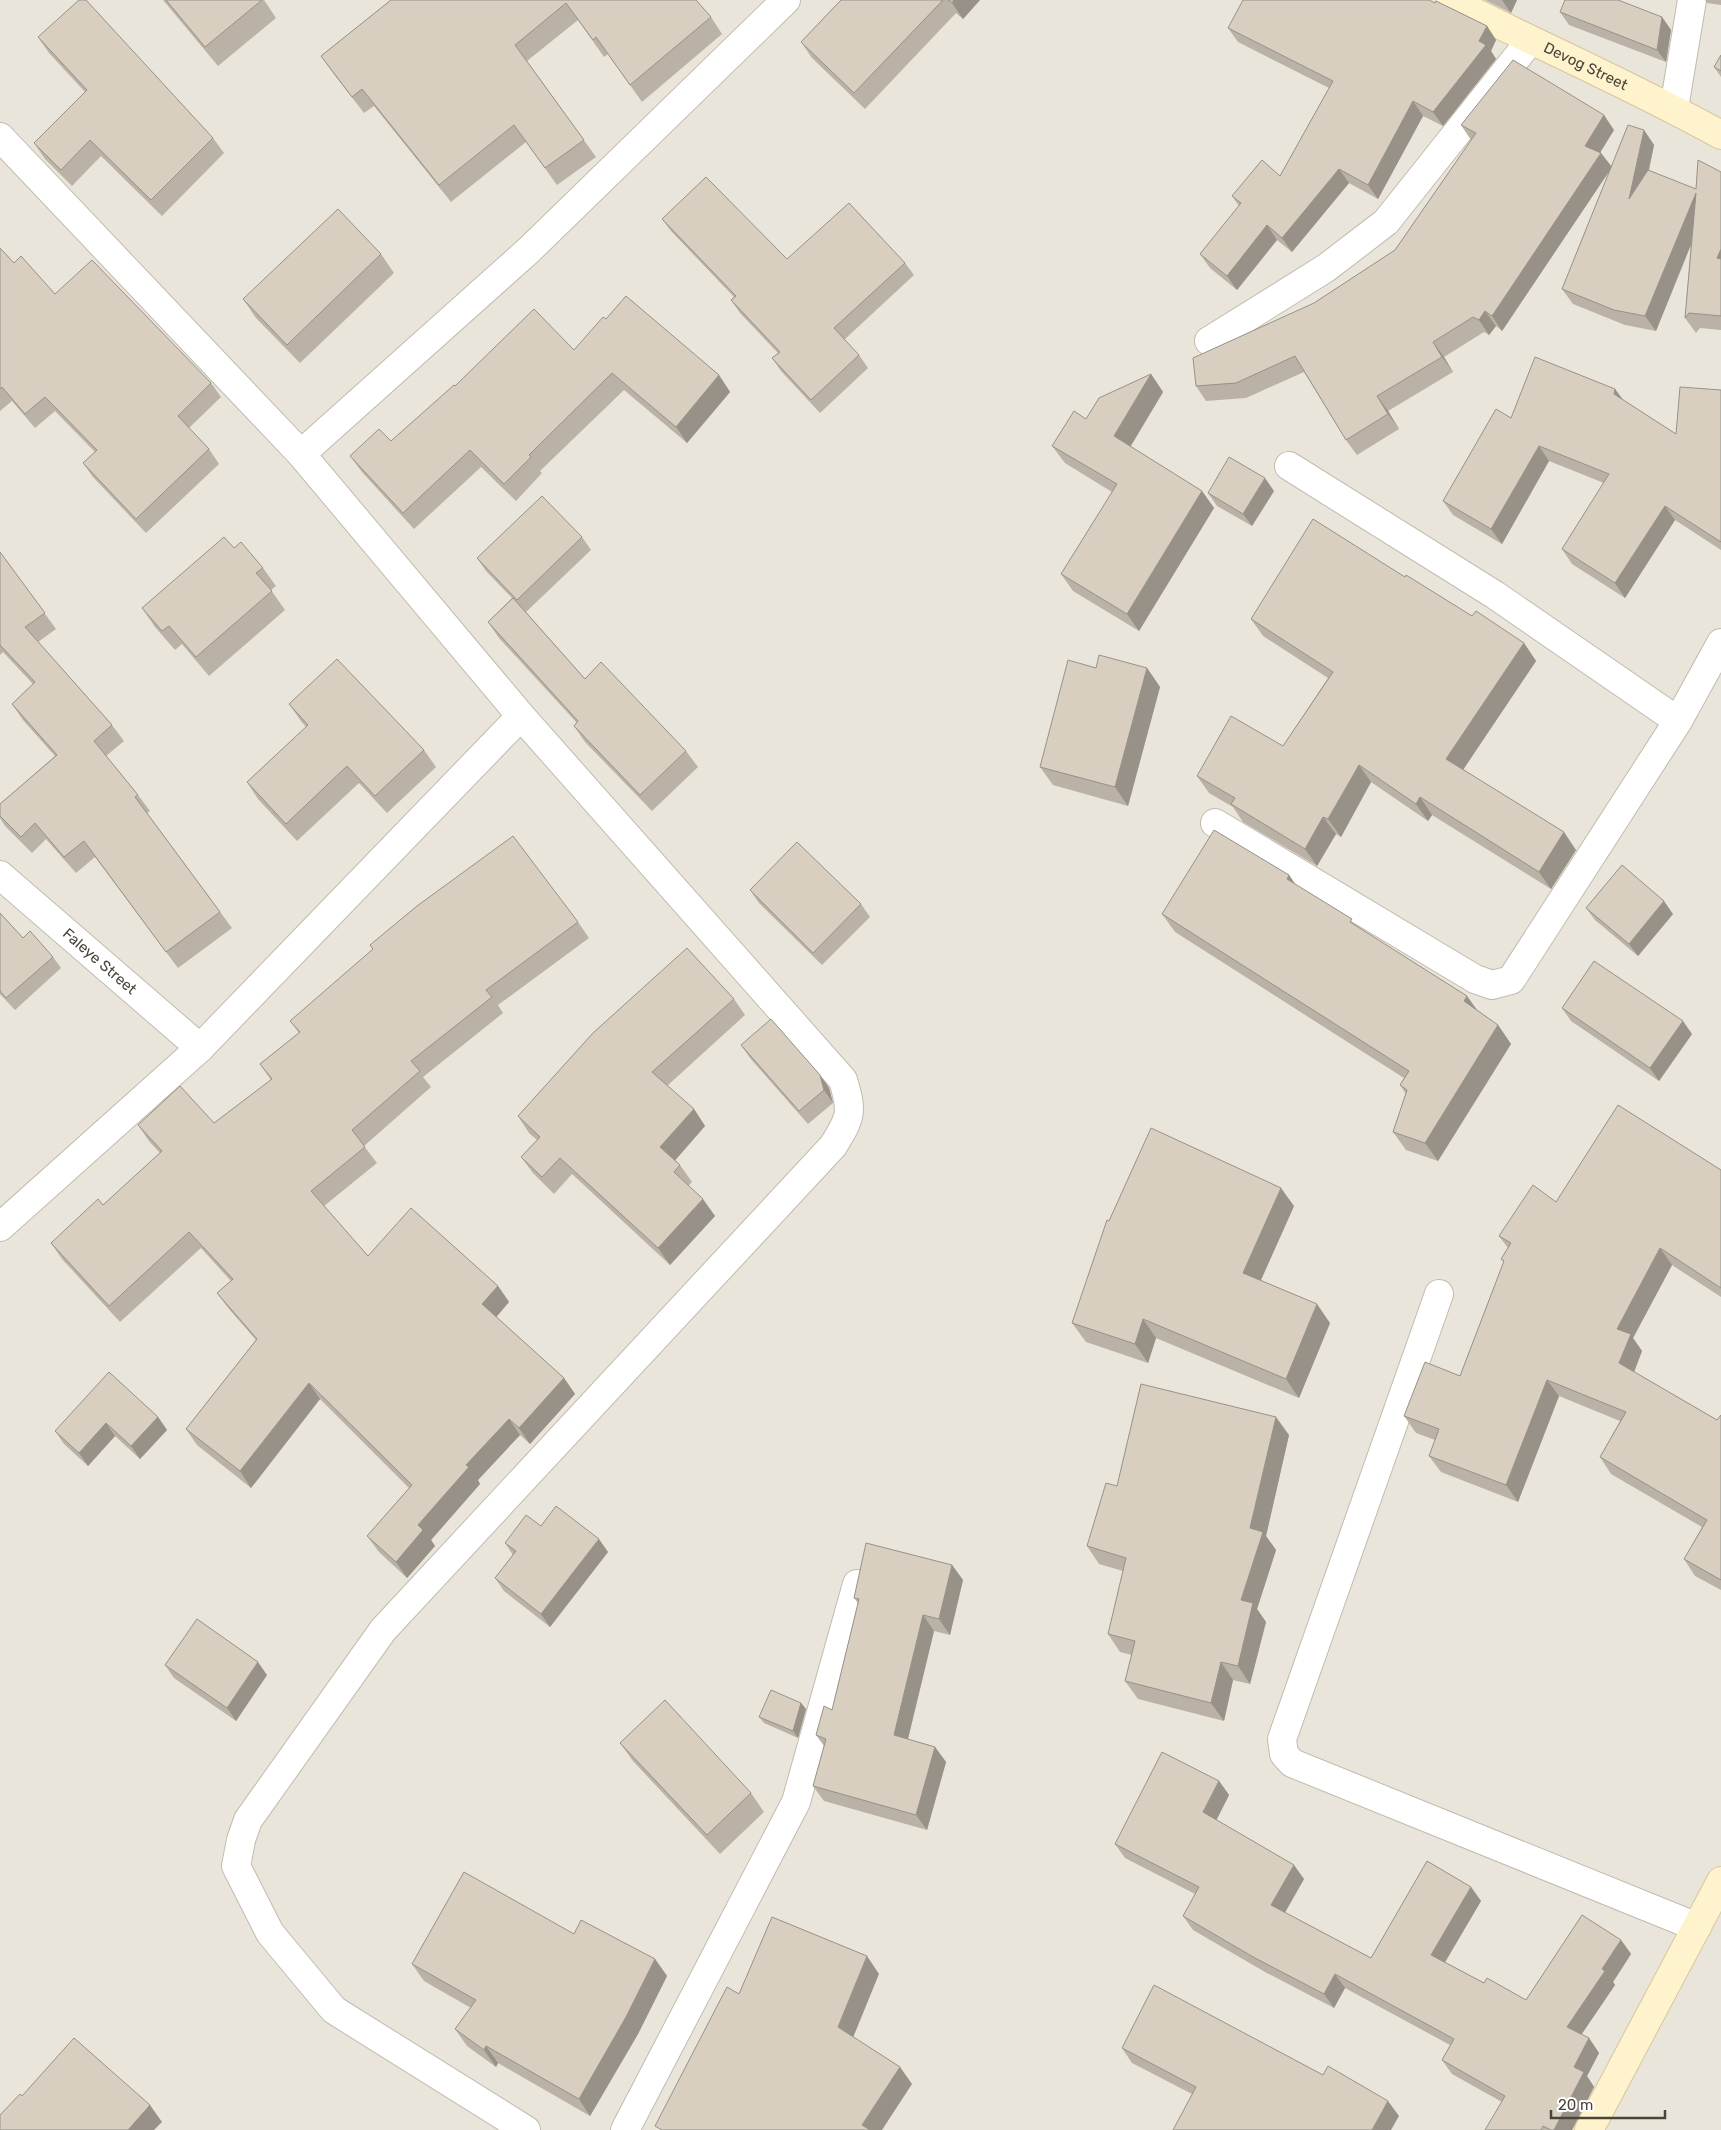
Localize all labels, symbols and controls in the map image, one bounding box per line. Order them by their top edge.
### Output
street label: Devog Street [1541,38,1631,94]
street label: Faleye Street [59,924,141,998]
scale bar [1551,2088,1665,2120]
text: 20 m [1558,2096,1593,2114]

